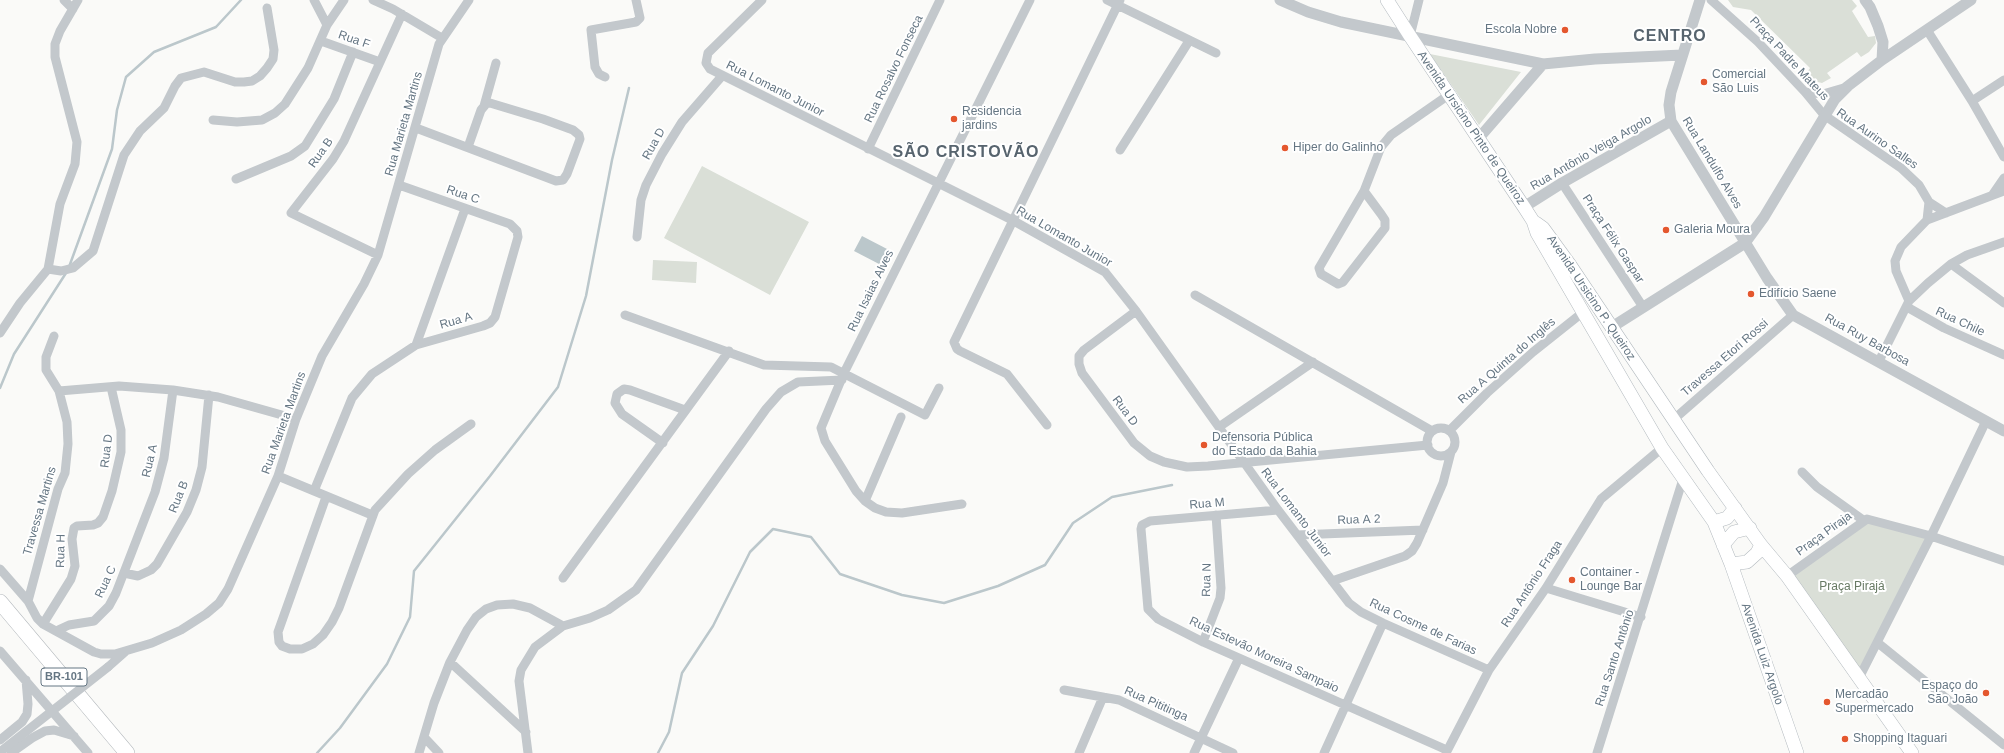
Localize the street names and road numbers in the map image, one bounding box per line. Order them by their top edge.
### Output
street label: Rua Rosalvo Fonseca [862,13,926,125]
street label: Praça Padre Mateus [1746,14,1832,104]
street label: Rua F [336,28,372,52]
street label: Avenida Ursicino Pinto de Queiroz [1414,48,1528,208]
street label: Rua Lomanto Junior [724,58,826,120]
street label: Rua Marieta Martins [382,70,426,178]
street label: Rua Aurino Salles [1834,106,1920,172]
street label: Rua Antônio Veiga Argolo [1528,112,1654,194]
street label: Rua Landulfo Alves [1679,115,1745,211]
street label: Rua D [639,126,669,162]
street label: Rua B [306,135,336,171]
street label: Rua C [445,183,481,207]
street label: Praça Félix Gaspar [1579,192,1647,286]
street label: Rua Lomanto Junior [1014,204,1114,270]
street label: Avenida Ursicino P. Queiroz [1544,233,1638,363]
street label: Rua Isaias Alves [845,248,897,334]
street label: Rua Chile [1933,304,1987,340]
street label: Rua A [438,309,474,333]
street label: Rua Ruy Barbosa [1822,311,1912,369]
street label: Rua A Quinta do Inglês [1455,315,1559,407]
street label: Travessa Etori Rossi [1679,316,1771,400]
street label: Rua Marieta Martins [259,370,309,476]
street label: Rua D [1109,393,1141,429]
street label: Rua D [98,433,116,469]
street label: Rua A [139,443,161,479]
street label: Travessa Martins [20,465,60,557]
street label: Rua Lomanto Junior [1258,466,1334,560]
street label: Rua B [166,479,192,515]
street label: Rua M [1189,495,1225,513]
street label: Praça Piraja [1793,509,1855,559]
street label: Rua A 2 [1337,512,1381,528]
street label: Rua H [54,534,68,568]
street label: Rua Antônio Fraga [1499,538,1565,630]
street label: Rua N [1200,563,1214,597]
street label: Rua C [92,564,120,600]
street label: Rua Cosme de Farias [1367,596,1479,658]
street label: Avenida Luiz Argolo [1738,601,1786,707]
street label: Rua Santo Antônio [1593,608,1637,708]
street label: Rua Estevão Moreira Sampaio [1187,614,1341,696]
road number: BR-101 [41,668,87,686]
street label: Rua Pititinga [1122,684,1190,724]

